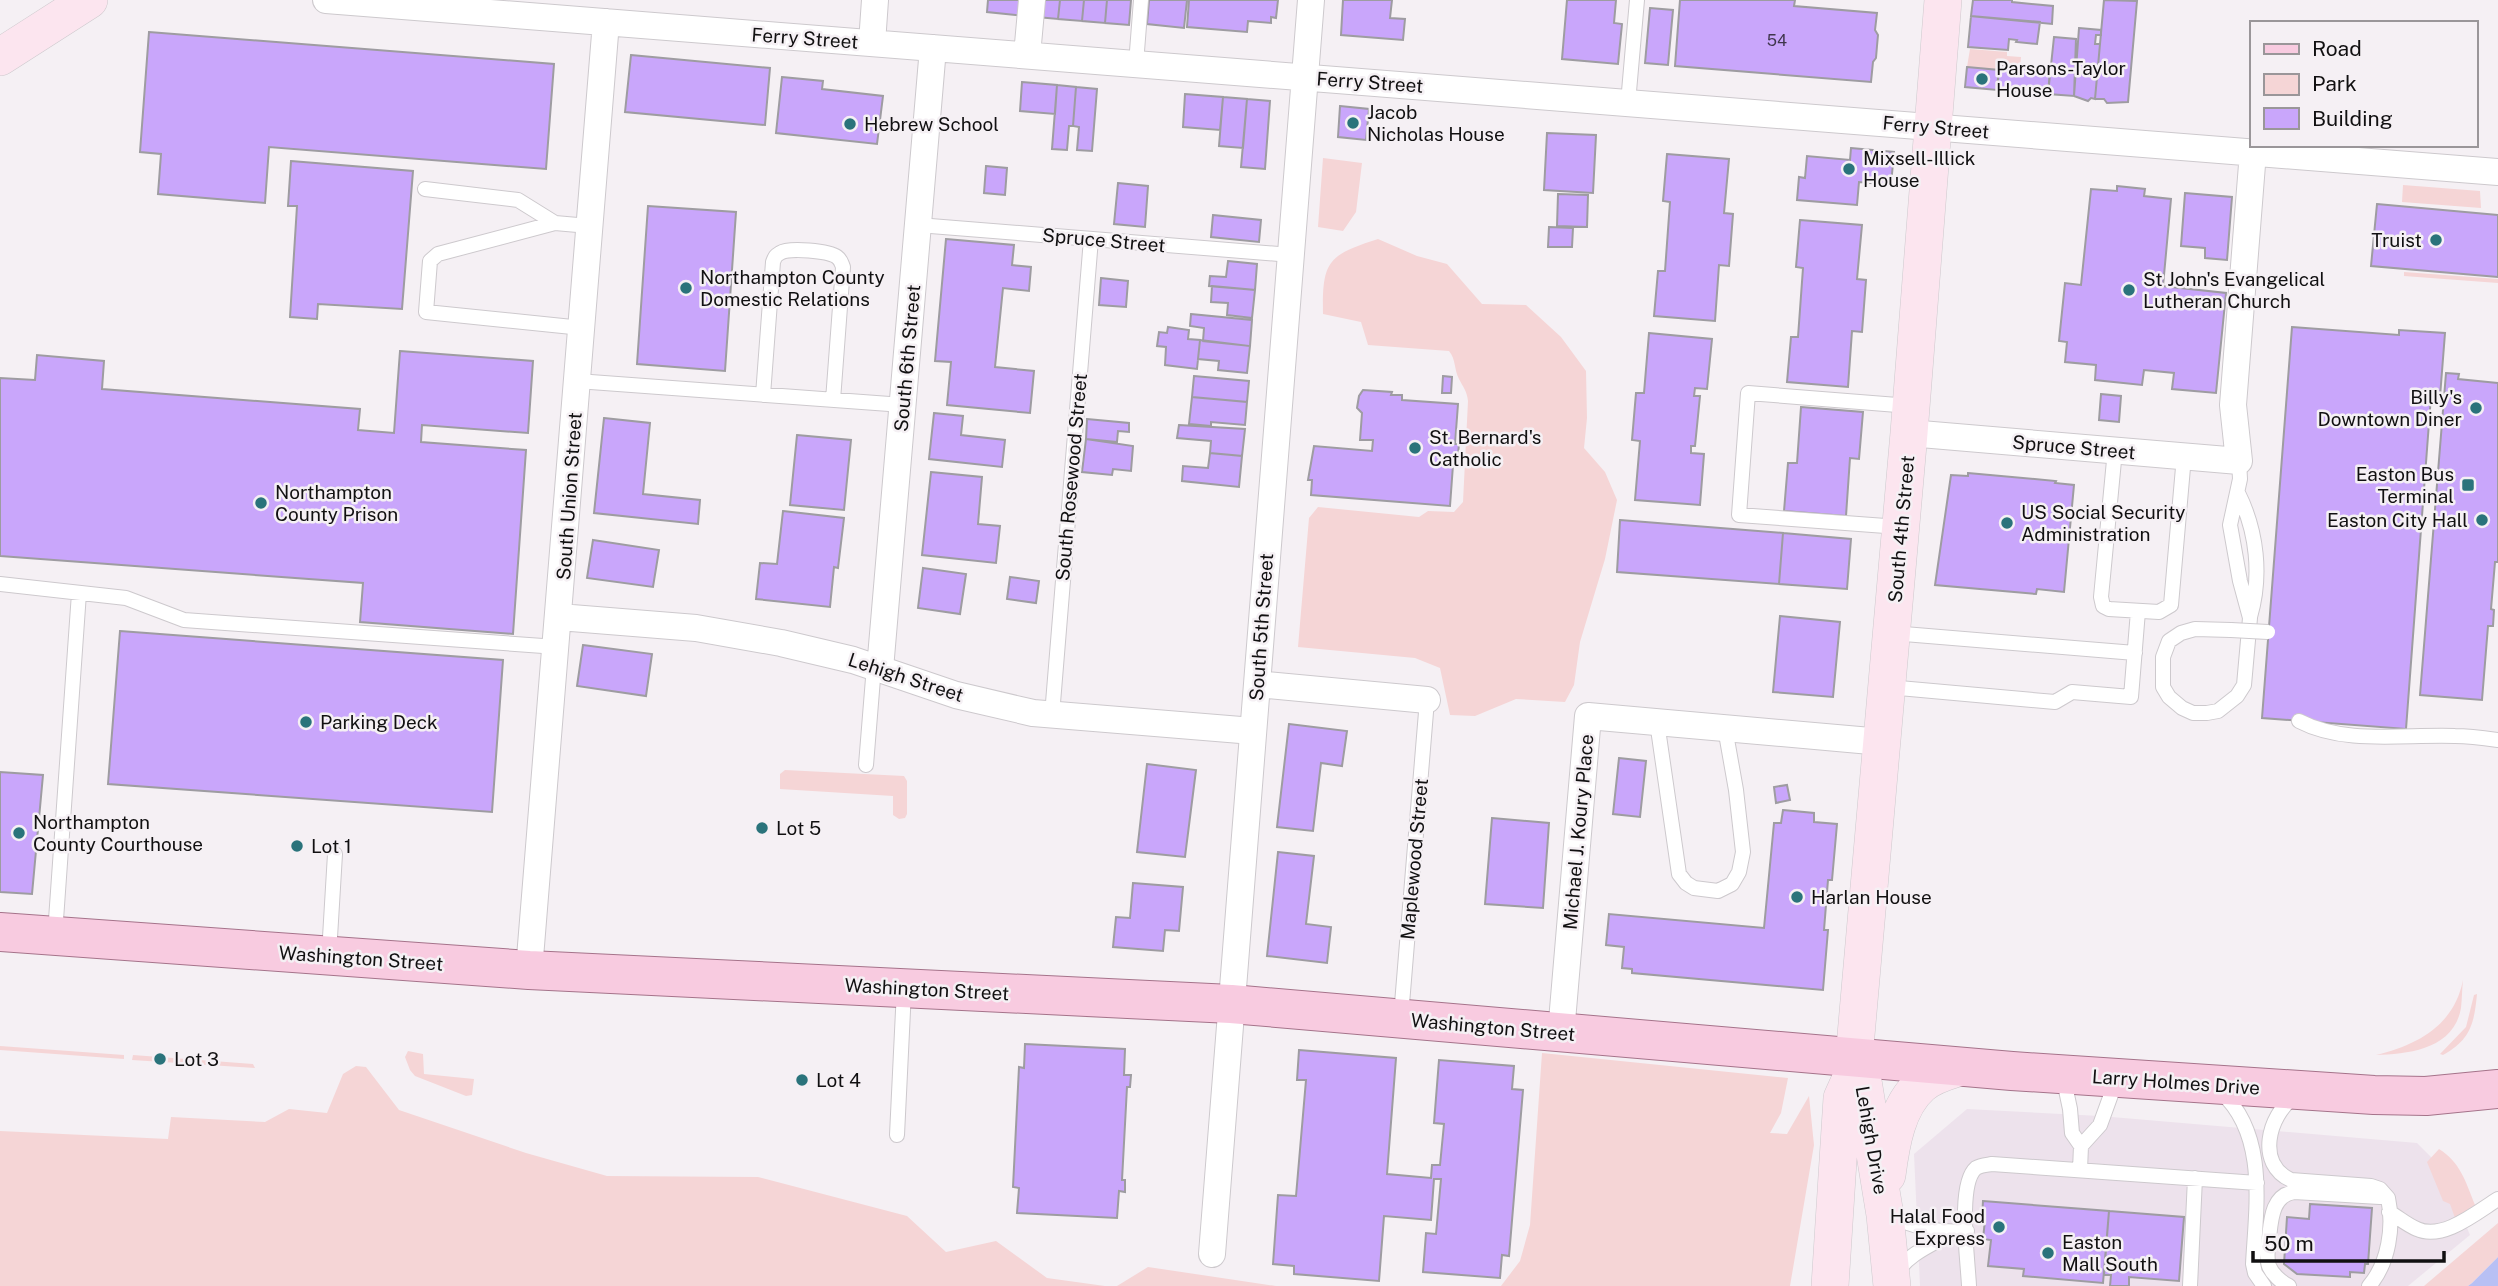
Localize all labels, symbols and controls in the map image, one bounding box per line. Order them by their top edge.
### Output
legend [2250,21,2477,147]
street label: Ferry Street [751,23,859,53]
house number: 54 [1767,31,1787,50]
text: Road [2312,36,2362,61]
place label: Parsons-Taylor House [1996,57,2126,101]
street label: Ferry Street [1316,67,1424,97]
marker: Parsons-Taylor House [1974,71,1990,87]
text: Park [2312,71,2357,96]
place label: Jacob Nicholas House [1367,101,1505,145]
text: Building [2312,106,2393,131]
street label: Ferry Street [1882,111,1990,143]
place label: Hebrew School [864,113,999,135]
marker: Jacob Nicholas House [1345,115,1361,131]
marker: Hebrew School [842,116,858,132]
place label: Mixsell-Illick House [1863,147,1976,191]
marker: Mixsell-Illick House [1841,161,1857,177]
street label: Spruce Street [1042,224,1166,256]
place label: Truist [2371,229,2422,251]
marker: Truist [2428,232,2444,248]
place label: Northampton County Domestic Relations [700,266,885,310]
place label: St John's Evangelical Lutheran Church [2143,268,2325,312]
marker: Northampton County Domestic Relations [678,280,694,296]
marker: St John's Evangelical Lutheran Church [2121,282,2137,298]
street label: South 6th Street [890,283,924,433]
street label: South Rosewood Street [1051,372,1091,582]
place label: Billy's Downtown Diner [2318,386,2462,430]
marker: Billy's Downtown Diner [2468,400,2484,416]
street label: South Union Street [552,411,586,581]
place label: St. Bernard's Catholic [1429,426,1541,470]
street label: Spruce Street [2012,431,2136,463]
marker: St. Bernard's Catholic [1407,440,1423,456]
street label: South 4th Street [1884,454,1918,604]
place label: Easton Bus Terminal [2356,463,2454,507]
marker: Easton Bus Terminal [2460,477,2476,493]
place label: Northampton County Prison [275,481,398,525]
marker: Northampton County Prison [253,495,269,511]
place label: US Social Security Administration [2021,501,2186,545]
place label: Easton City Hall [2327,509,2468,531]
marker: Easton City Hall [2474,512,2490,528]
marker: US Social Security Administration [1999,515,2015,531]
street label: South 5th Street [1245,552,1277,702]
street label: Lehigh Street [846,648,966,706]
place label: Parking Deck [320,711,438,733]
marker: Parking Deck [298,714,314,730]
street label: Michael J. Koury Place [1558,733,1598,931]
street label: Maplewood Street [1396,777,1432,941]
place label: Northampton County Courthouse [33,811,203,855]
place label: Lot 5 [776,817,821,839]
marker: Lot 5 [754,820,770,836]
marker: Northampton County Courthouse [11,825,27,841]
place label: Lot 1 [311,835,352,857]
marker: Lot 1 [289,838,305,854]
place label: Harlan House [1811,886,1932,908]
marker: Harlan House [1789,889,1805,905]
street label: Washington Street [278,941,444,975]
street label: Washington Street [844,974,1010,1004]
street label: Washington Street [1410,1009,1576,1045]
place label: Lot 3 [174,1048,219,1070]
marker: Lot 3 [152,1051,168,1067]
street label: Larry Holmes Drive [2091,1065,2261,1099]
place label: Lot 4 [816,1069,861,1091]
marker: Lot 4 [794,1072,810,1088]
street label: Lehigh Drive [1852,1084,1892,1196]
place label: Halal Food Express [1890,1205,1985,1249]
marker: Halal Food Express [1991,1219,2007,1235]
scale bar [2253,1220,2444,1264]
place label: Easton Mall South [2062,1231,2158,1275]
text: 50 m [2264,1231,2314,1256]
marker: Easton Mall South [2040,1245,2056,1261]

